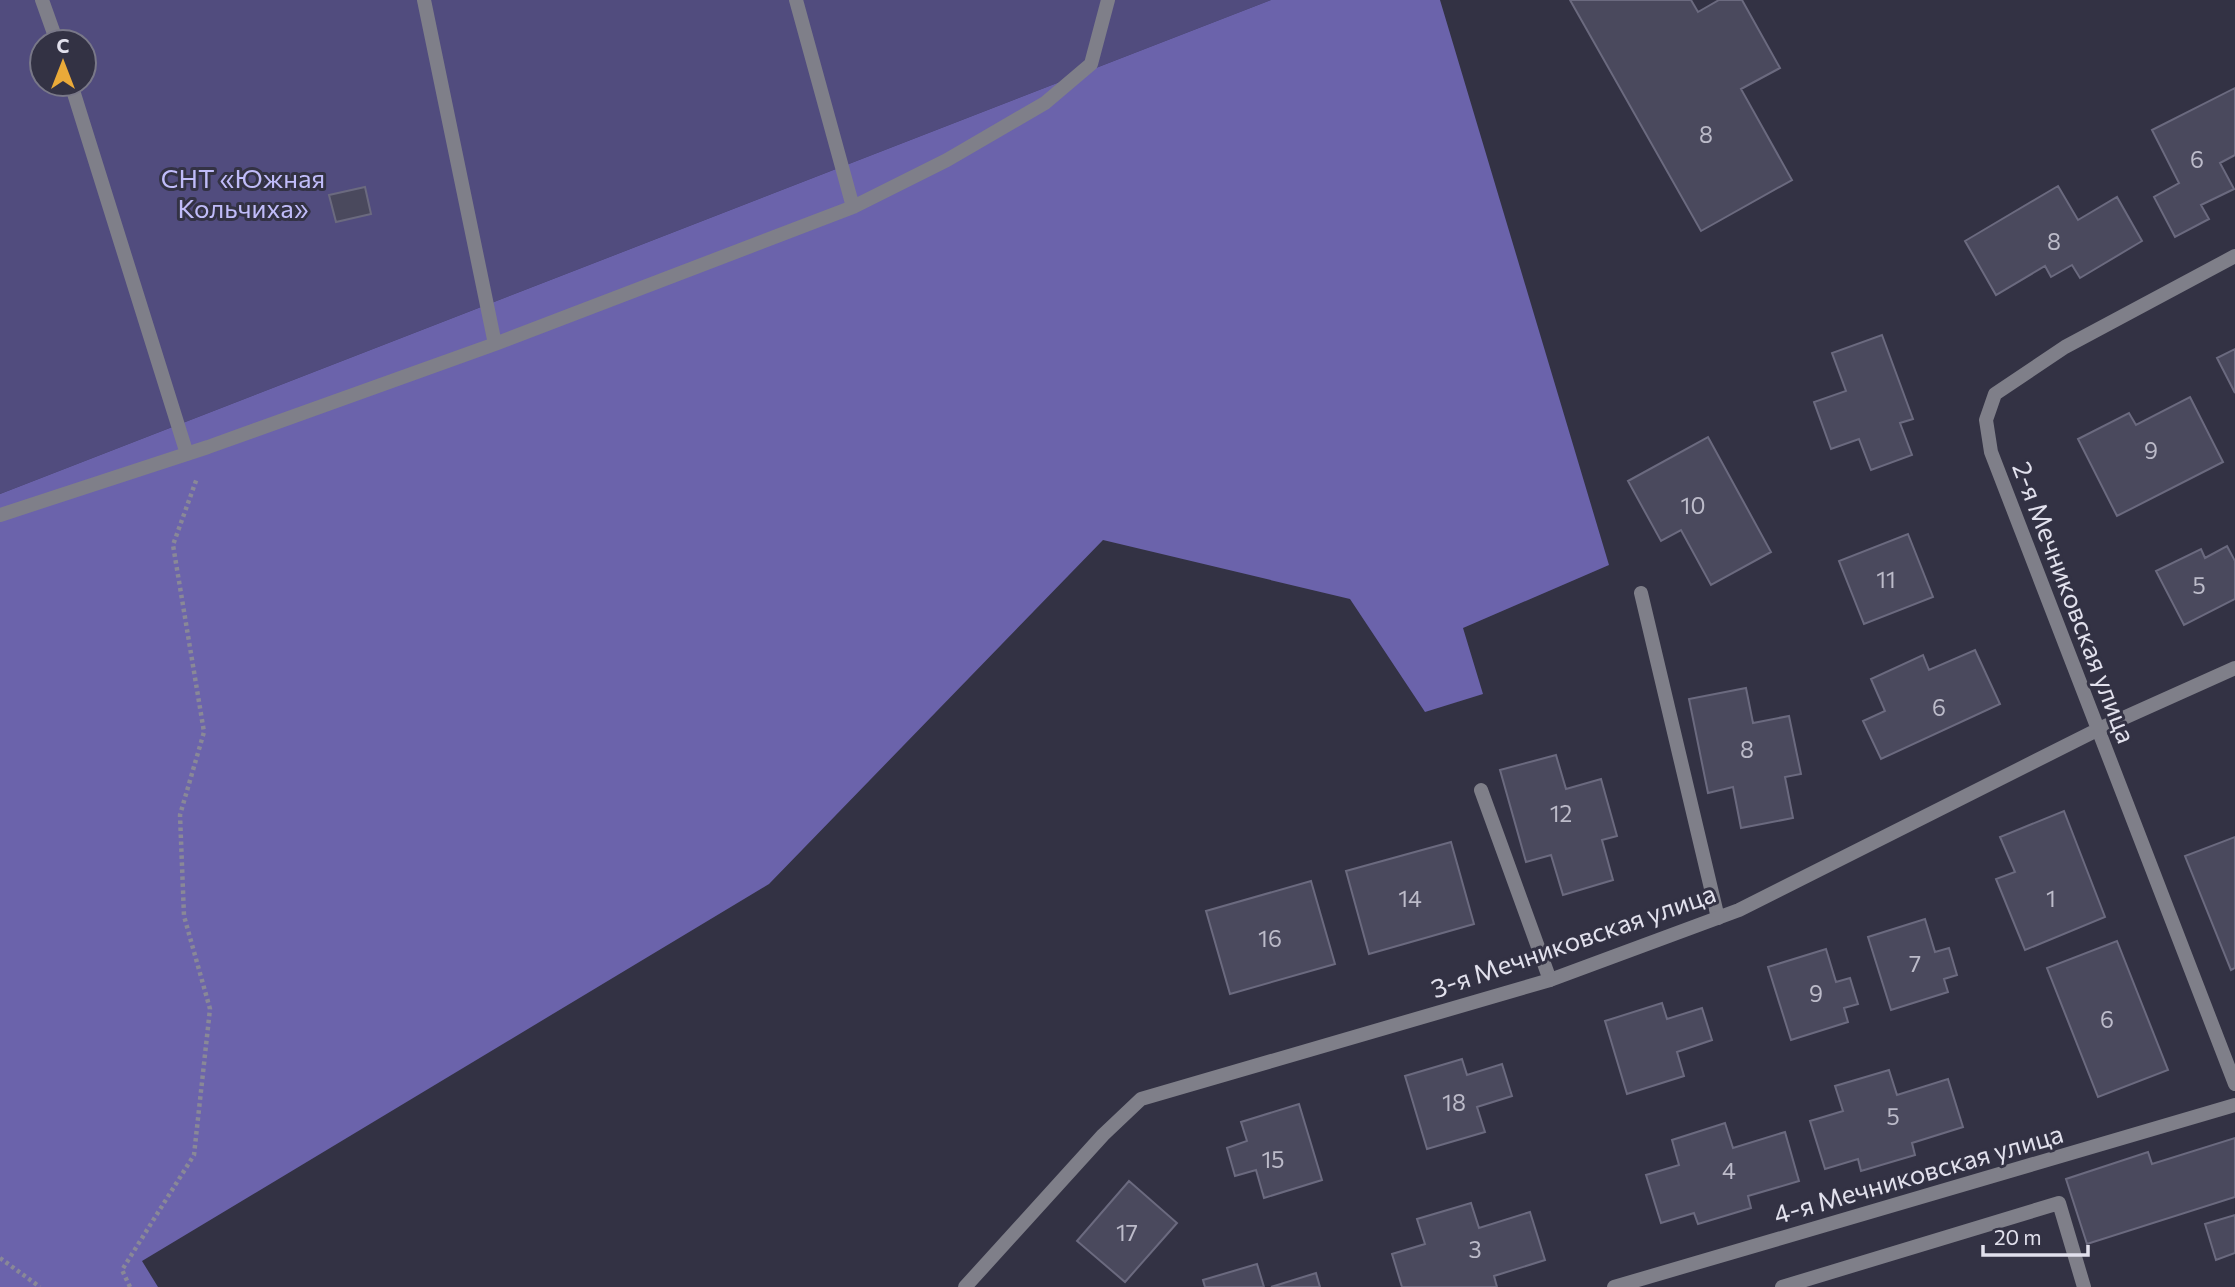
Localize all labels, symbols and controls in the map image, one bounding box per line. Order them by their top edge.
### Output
north arrow [28,28,98,98]
text: С [57,34,70,57]
house number: 8 [1699,120,1713,148]
house number: 6 [2190,145,2204,173]
park label: СНТ «Южная Кольчиха» [161,162,325,223]
house number: 8 [2047,227,2061,255]
house number: 9 [2144,436,2158,464]
street label: 2-я Мечниковская улица [2007,457,2143,747]
house number: 10 [1681,491,1705,519]
house number: 11 [1876,565,1896,593]
house number: 5 [2192,571,2206,599]
house number: 6 [1932,693,1946,721]
house number: 8 [1740,735,1754,763]
house number: 12 [1550,799,1572,827]
street label: 3-я Мечниковская улица [1427,877,1719,1003]
house number: 14 [1398,884,1422,912]
house number: 1 [2046,884,2056,912]
house number: 16 [1258,924,1282,952]
house number: 7 [1909,949,1921,977]
house number: 9 [1809,979,1823,1007]
house number: 6 [2100,1005,2114,1033]
house number: 18 [1442,1088,1466,1116]
house number: 5 [1886,1102,1900,1130]
street label: 4-я Мечниковская улица [1770,1117,2066,1229]
house number: 15 [1261,1145,1285,1173]
house number: 4 [1722,1156,1736,1184]
scale bar [1983,1214,2088,1258]
house number: 17 [1116,1218,1138,1246]
text: 20 m [1994,1224,2042,1249]
house number: 3 [1468,1235,1482,1263]

